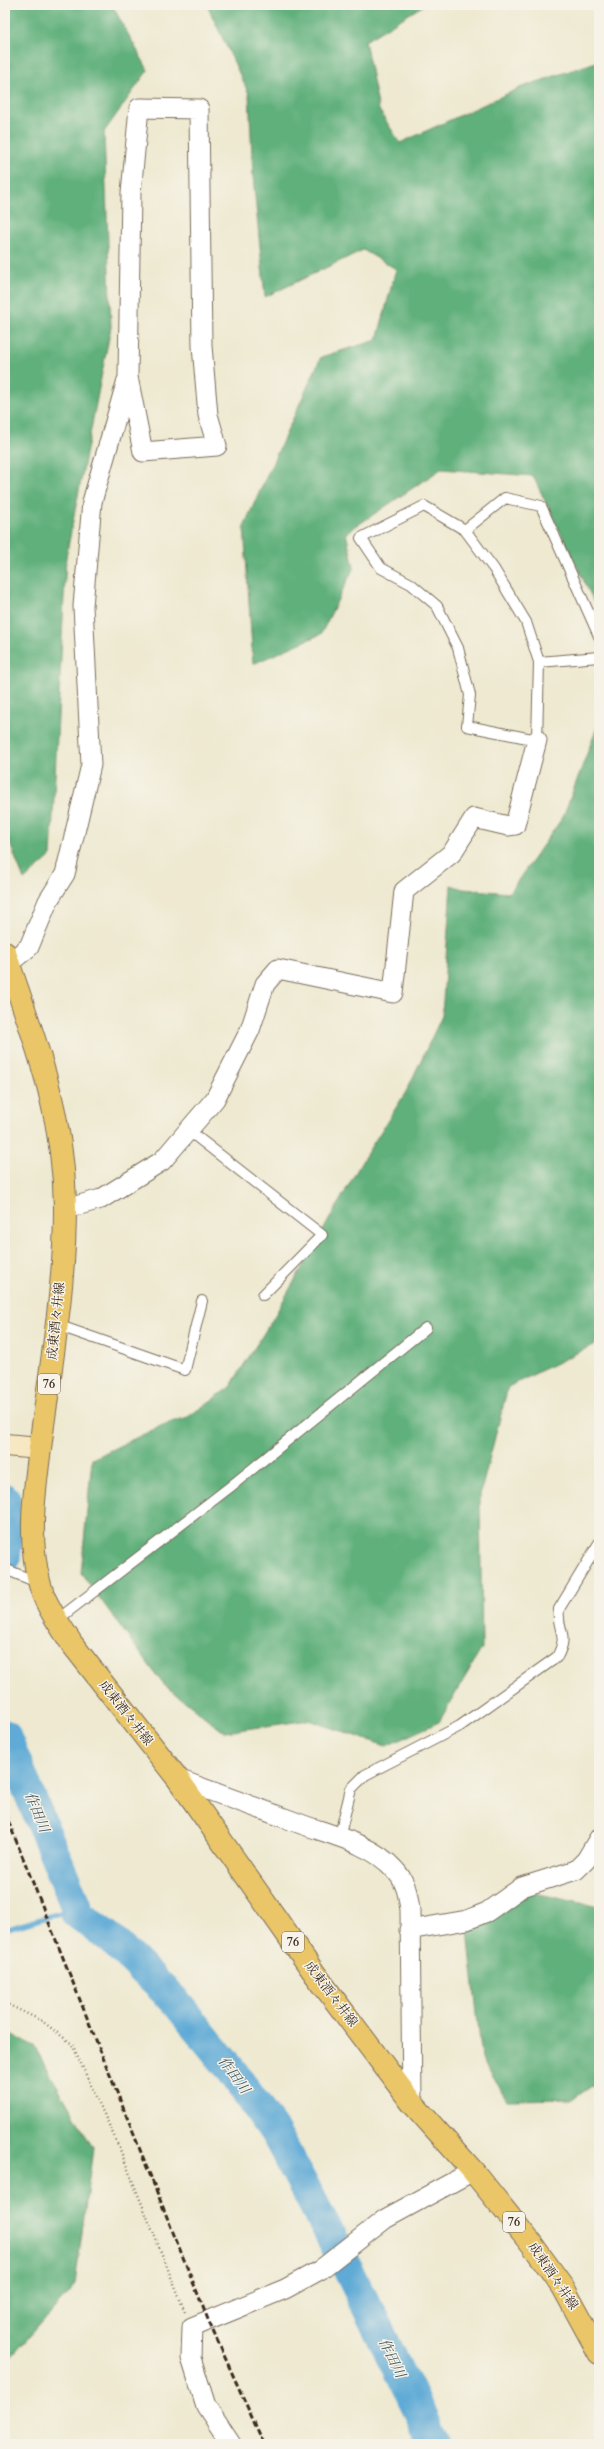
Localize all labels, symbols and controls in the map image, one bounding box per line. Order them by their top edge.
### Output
street label: 成東酒々井線 [43,1281,69,1361]
road number: 76 [38,1374,60,1394]
street label: 成東酒々井線 [95,1677,157,1749]
water label: 作田川 [20,1789,54,1837]
road number: 76 [282,1932,304,1952]
street label: 成東酒々井線 [300,1957,362,2031]
water label: 作田川 [214,2052,255,2099]
road number: 76 [503,2212,525,2232]
street label: 成東酒々井線 [524,2239,582,2313]
water label: 作田川 [374,2335,411,2383]

